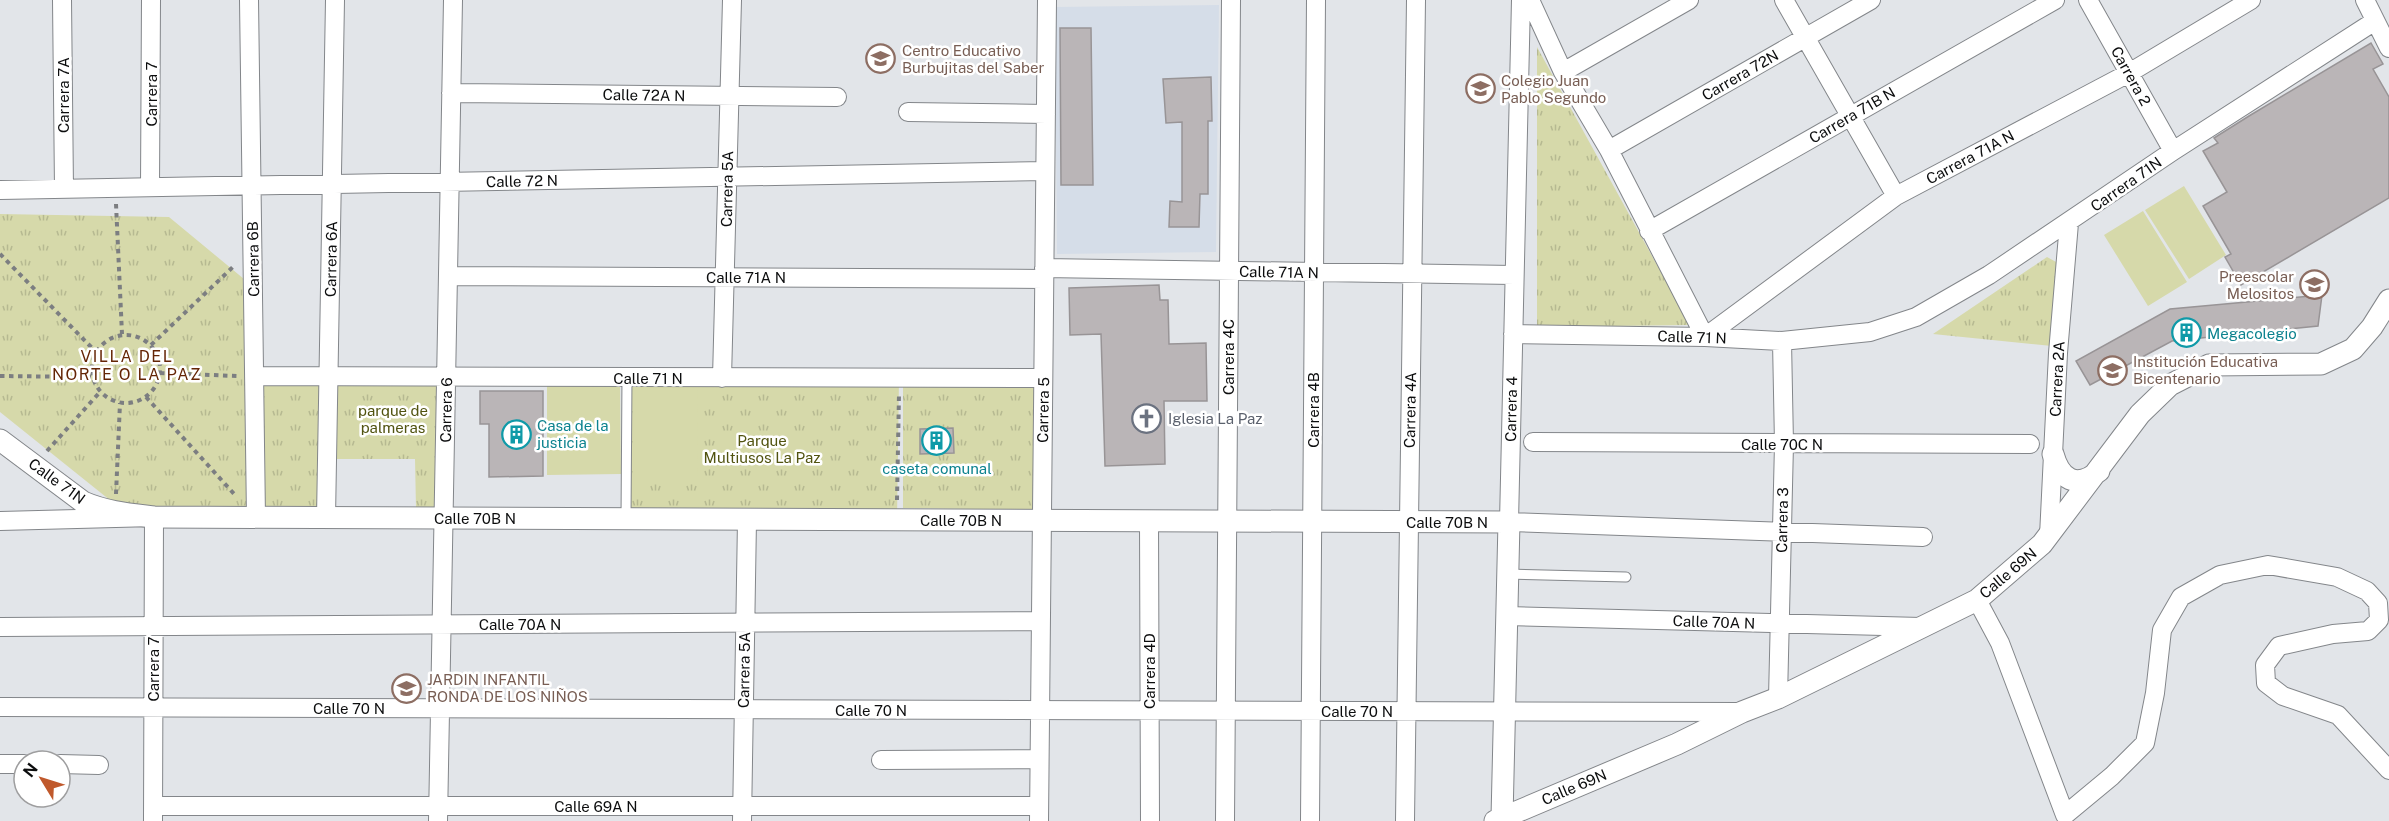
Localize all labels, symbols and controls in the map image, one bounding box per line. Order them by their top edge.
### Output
place label: Centro Educativo Burbujitas del Saber [902,42,1044,76]
school or university icon: Centro Educativo Burbujitas del Saber [865,43,897,75]
street label: Carrera 2 [2108,43,2154,109]
street label: Carrera 72N [1699,46,1781,104]
street label: Carrera 7A [55,57,72,133]
street label: Carrera 7 [143,61,160,127]
place label: Colegio Juan Pablo Segundo [1501,72,1606,106]
school or university icon: Colegio Juan Pablo Segundo [1464,73,1496,105]
street label: Carrera 71B N [1806,83,1898,147]
street label: Calle 72A N [603,86,685,104]
street label: Carrera 71A N [1923,127,2017,187]
street label: Carrera 5A [718,150,736,227]
street label: Carrera 71N [2087,153,2165,215]
street label: Calle 72 N [486,172,558,190]
street label: Carrera 6A [322,220,340,297]
street label: Carrera 6B [244,221,262,297]
street label: Calle 71A N [1239,263,1319,281]
place label: Preescolar Melositos [2219,268,2294,302]
street label: Calle 71A N [706,269,786,286]
school or university icon: Preescolar Melositos [2299,269,2331,301]
building icon: Megacolegio [2170,317,2202,349]
street label: Carrera 4C [1220,319,1237,395]
place label: Megacolegio [2207,325,2297,342]
street label: Calle 71 N [1657,327,1727,347]
street label: Carrera 2A [2047,340,2067,417]
district label: VILLA DEL NORTE O LA PAZ [52,347,202,384]
place label: Institución Educativa Bicentenario [2133,353,2278,387]
school or university icon: Institución Educativa Bicentenario [2096,354,2128,386]
street label: Calle 71 N [613,370,683,387]
street label: Carrera 4A [1401,371,1419,448]
street label: Carrera 4B [1305,372,1322,448]
street label: Carrera 4 [1502,376,1520,442]
street label: Carrera 6 [437,377,455,443]
street label: Carrera 5 [1034,377,1052,443]
park label: parque de palmeras [358,402,428,436]
church icon: Iglesia La Paz [1131,402,1163,434]
place label: Iglesia La Paz [1168,410,1263,427]
place label: Casa de la justicia [536,417,609,451]
building icon: Casa de la justicia [500,418,532,450]
building icon: caseta comunal [921,425,953,457]
park label: Parque Multiusos La Paz [704,432,820,466]
street label: Calle 70C N [1741,436,1823,453]
street label: Calle 71N [25,455,89,507]
place label: caseta comunal [882,460,992,477]
street label: Carrera 3 [1773,487,1791,553]
street label: Calle 70B N [434,510,516,527]
street label: Calle 70B N [920,512,1002,529]
street label: Calle 70B N [1406,514,1488,531]
street label: Calle 69N [1976,544,2040,602]
street label: Calle 70A N [1672,612,1756,632]
street label: Calle 70A N [479,616,561,633]
street label: Carrera 5A [735,631,753,708]
street label: Carrera 4D [1141,633,1158,709]
street label: Carrera 7 [145,636,162,702]
place label: JARDIN INFANTIL RONDA DE LOS NIÑOS [427,671,588,705]
school or university icon: JARDIN INFANTIL RONDA DE LOS NIÑOS [390,672,422,704]
street label: Calle 70 N [313,700,385,717]
street label: Calle 70 N [835,702,907,719]
street label: Calle 70 N [1321,703,1393,720]
north arrow [12,749,72,809]
text: N [19,759,42,781]
street label: Calle 69N [1539,766,1609,808]
street label: Calle 69A N [554,798,638,815]

